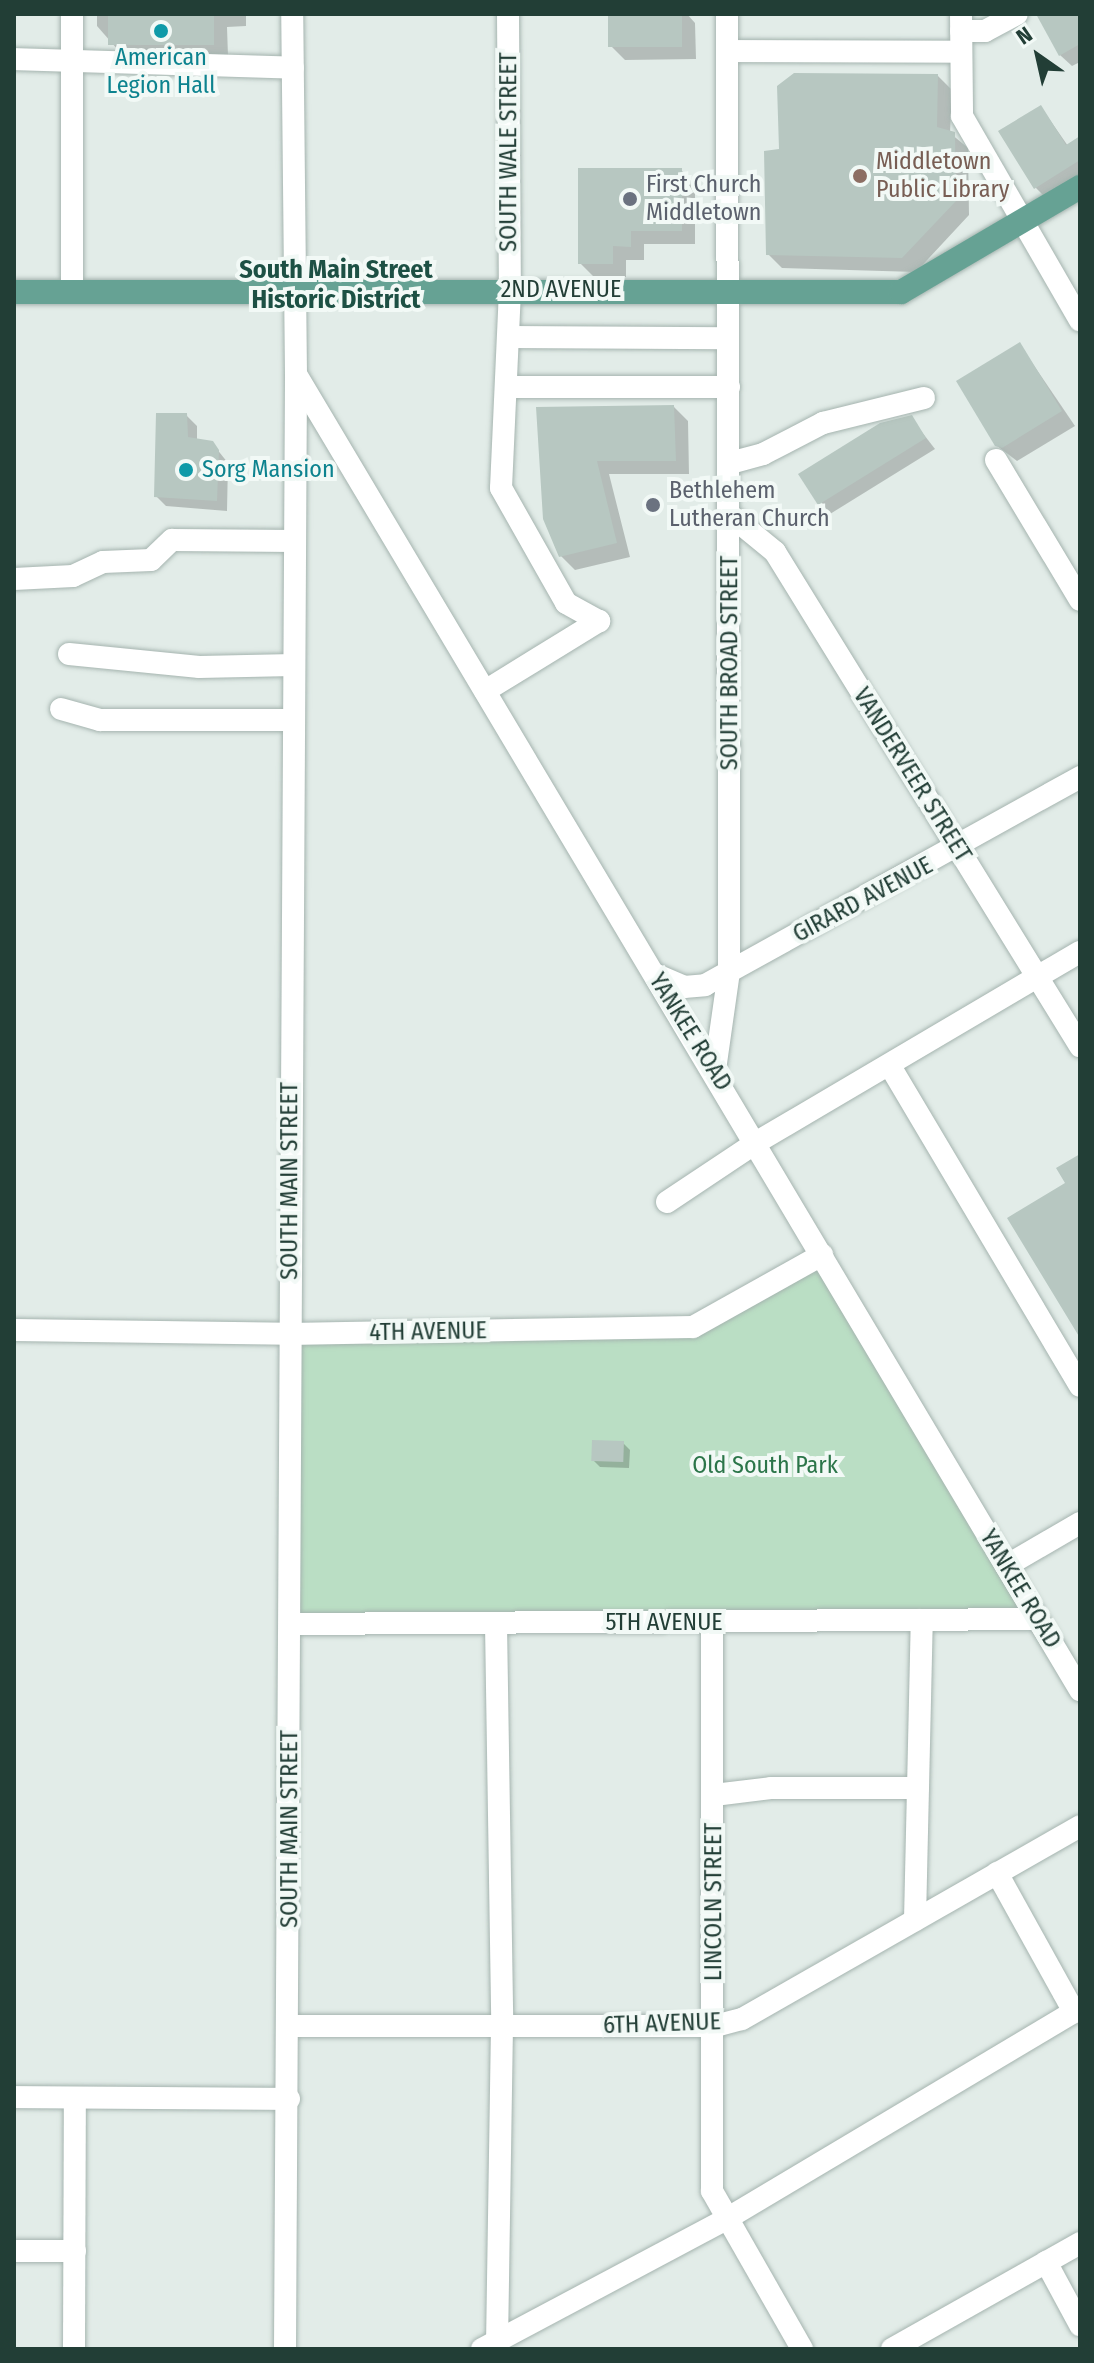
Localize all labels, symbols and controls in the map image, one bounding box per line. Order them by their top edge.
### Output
north arrow [998,16,1078,96]
text: N [1011,21,1037,51]
marker: American Legion Hall [152,22,170,40]
place label: American Legion Hall [107,44,215,100]
street label: SOUTH WALE STREET [495,52,523,252]
place label: Middletown Public Library [876,148,1010,204]
marker: Middletown Public Library [851,167,869,185]
place label: First Church Middletown [646,171,761,227]
marker: First Church Middletown [621,190,639,208]
district label: South Main Street Historic District [239,254,433,316]
street label: 2ND AVENUE [501,276,621,304]
place label: Sorg Mansion [202,456,335,484]
marker: Sorg Mansion [177,461,195,479]
place label: Bethlehem Lutheran Church [669,477,830,533]
marker: Bethlehem Lutheran Church [644,496,662,514]
street label: SOUTH BROAD STREET [716,556,744,770]
street label: VANDERVEER STREET [847,683,977,867]
street label: GIRARD AVENUE [788,851,938,949]
street label: YANKEE ROAD [643,968,737,1096]
street label: SOUTH MAIN STREET [276,1082,304,1280]
street label: 4TH AVENUE [369,1317,487,1347]
park label: Old South Park [692,1452,838,1480]
street label: YANKEE ROAD [973,1525,1067,1653]
street label: 5TH AVENUE [605,1609,723,1637]
street label: SOUTH MAIN STREET [276,1730,304,1928]
street label: LINCOLN STREET [700,1823,728,1981]
street label: 6TH AVENUE [603,2008,721,2040]

